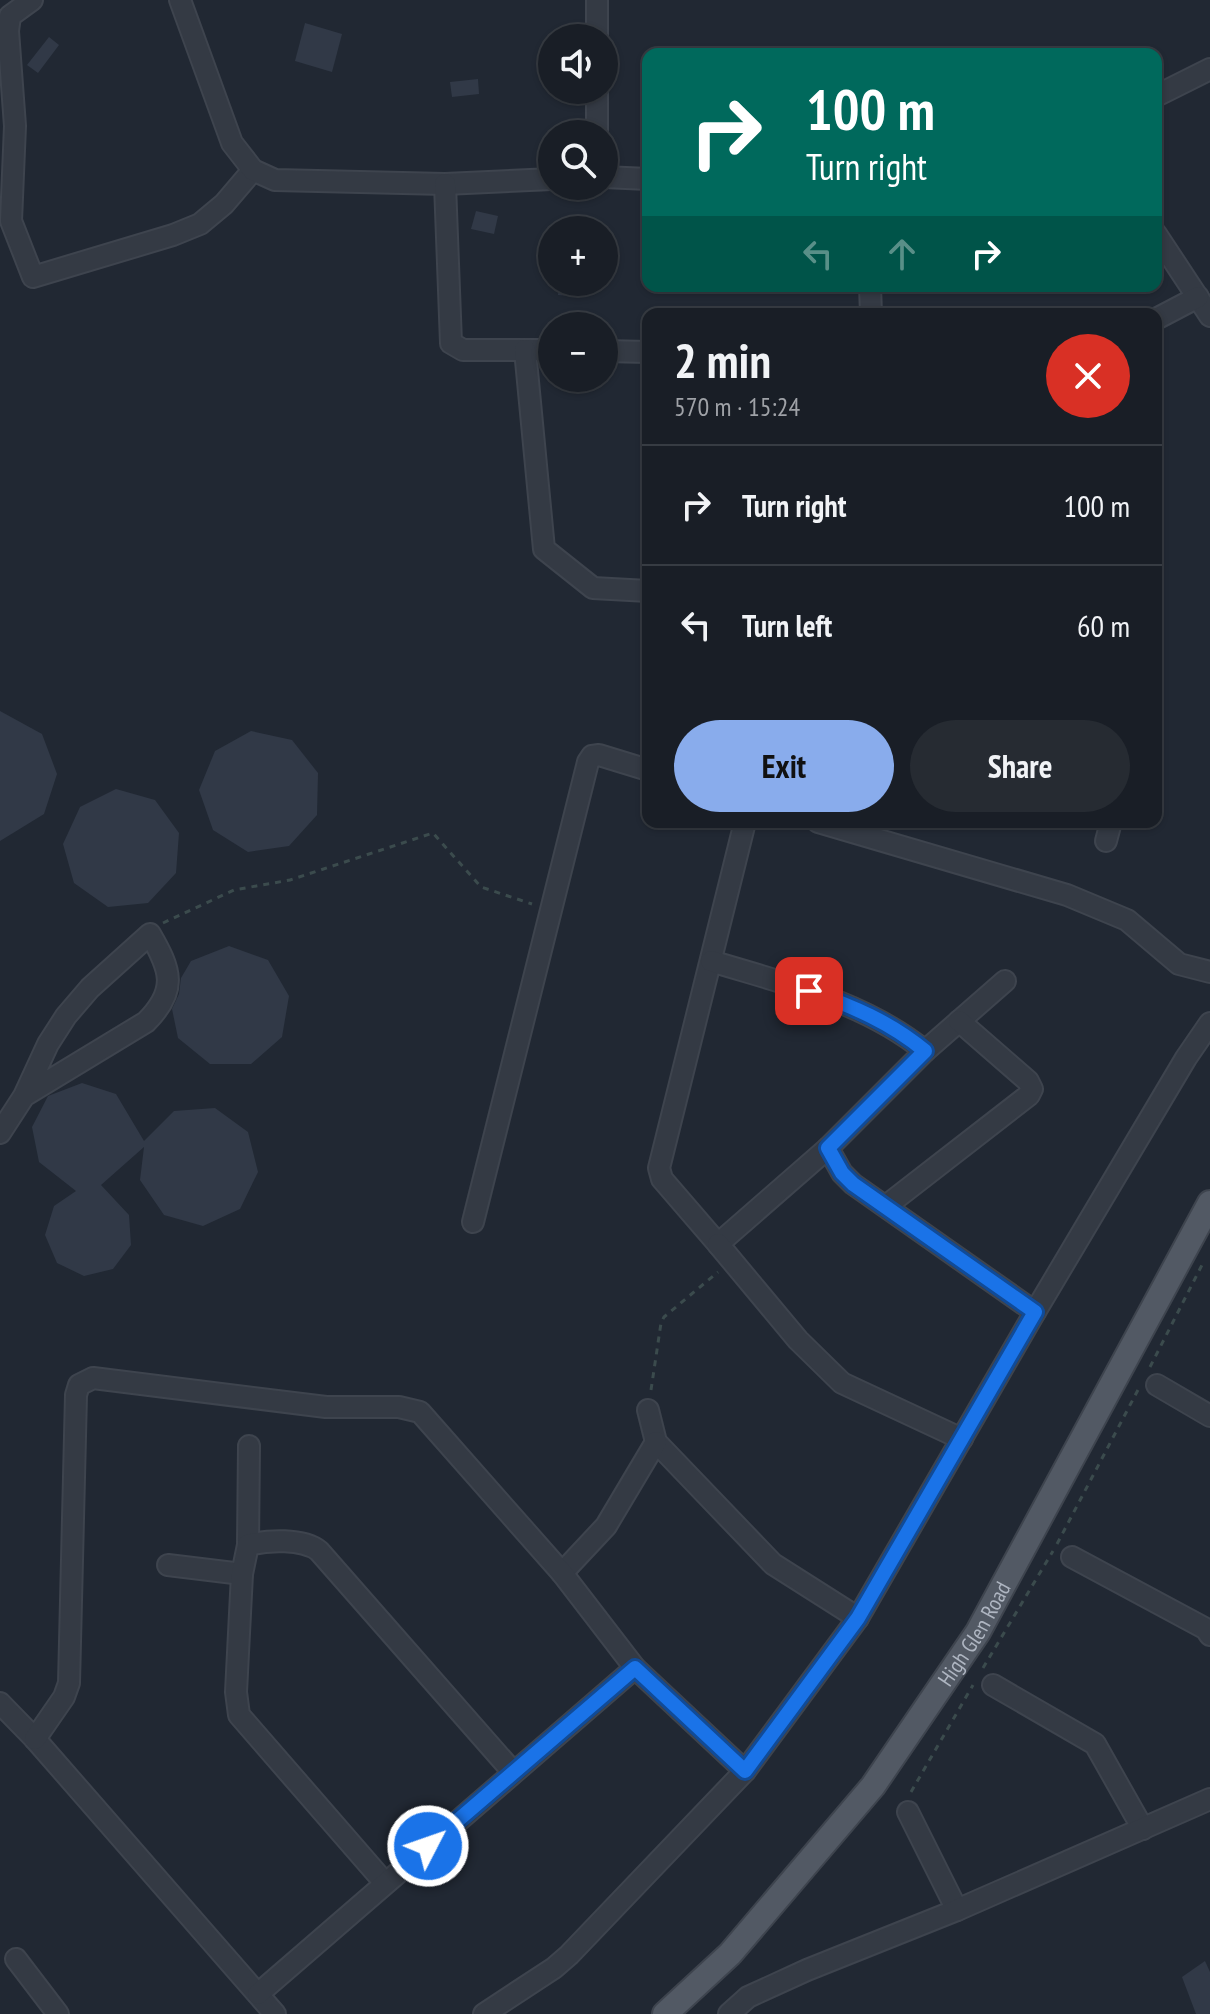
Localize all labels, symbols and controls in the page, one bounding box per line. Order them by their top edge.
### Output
map controls [538,24,618,392]
button: sound [538,24,618,104]
text: 100 m [806,73,935,145]
icon: right [674,80,778,184]
button: search [538,120,618,200]
text: Turn right [806,143,927,190]
button: + [538,216,618,296]
icon: left [796,232,840,276]
icon: ahead [880,232,924,276]
icon: right [964,232,1008,276]
button: − [538,312,618,392]
text: 2 min [674,329,771,391]
button: close [1046,334,1130,418]
text: 570 m · 15:24 [674,390,800,423]
icon: right [674,483,718,527]
text: Turn right [742,486,846,525]
text: 100 m [1064,486,1130,525]
icon: left [674,603,718,647]
text: Turn left [742,606,832,645]
text: 60 m [1077,606,1130,645]
button: Exit [674,720,894,812]
button: Share [910,720,1130,812]
pin [775,957,843,1025]
icon: arrive [787,969,831,1013]
street label: High Glen Road [931,1577,1017,1691]
position arrow [386,1804,470,1888]

